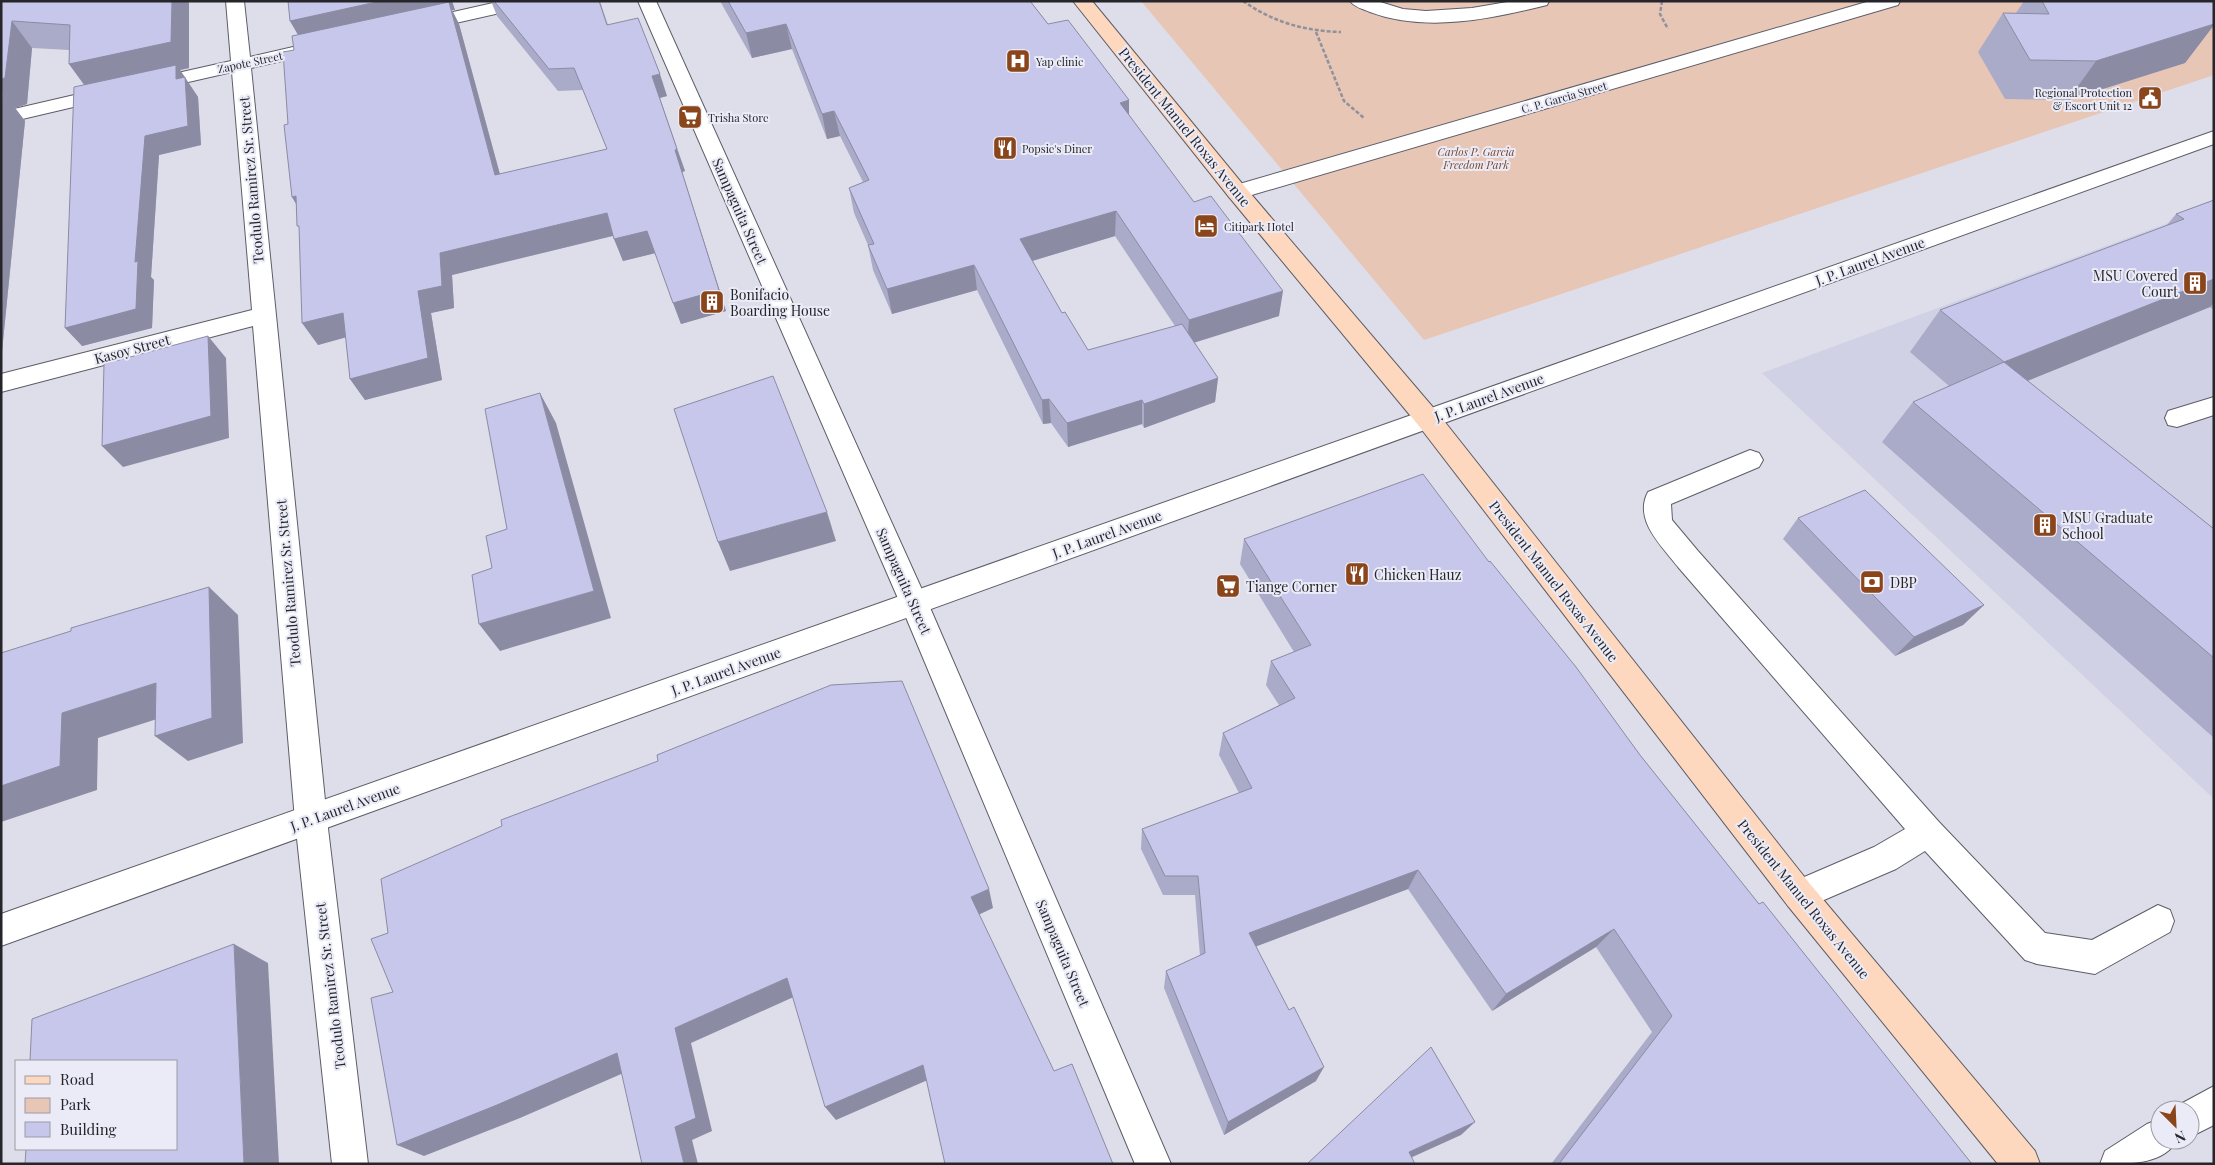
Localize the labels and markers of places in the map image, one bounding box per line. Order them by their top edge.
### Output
hospital icon: Yap clinic [1005,48,1031,74]
place label: Yap clinic [1035,54,1083,69]
place label: Regional Protection & Escort Unit 12 [2035,85,2132,113]
public building icon: Regional Protection & Escort Unit 12 [2137,85,2163,111]
supermarket icon: Trisha Store [677,104,703,130]
place label: Trisha Store [708,110,769,125]
restaurant icon: Popsie's Diner [992,135,1018,161]
place label: Popsie's Diner [1022,141,1092,156]
hotel icon: Citipark Hotel [1193,213,1219,239]
place label: Citipark Hotel [1224,219,1294,234]
place label: MSU Covered Court [2093,266,2179,301]
building icon: MSU Covered Court [2182,270,2208,296]
place label: Bonifacio Boarding House [730,285,830,320]
building icon: Bonifacio Boarding House [699,289,725,315]
place label: MSU Graduate School [2062,508,2153,543]
building icon: MSU Graduate School [2032,512,2058,538]
restaurant icon: Chicken Hauz [1344,561,1370,587]
place label: Chicken Hauz [1374,565,1462,584]
bank icon: DBP [1859,569,1885,595]
supermarket icon: Tiange Corner [1215,573,1241,599]
place label: DBP [1890,573,1917,592]
place label: Tiange Corner [1246,577,1338,596]

